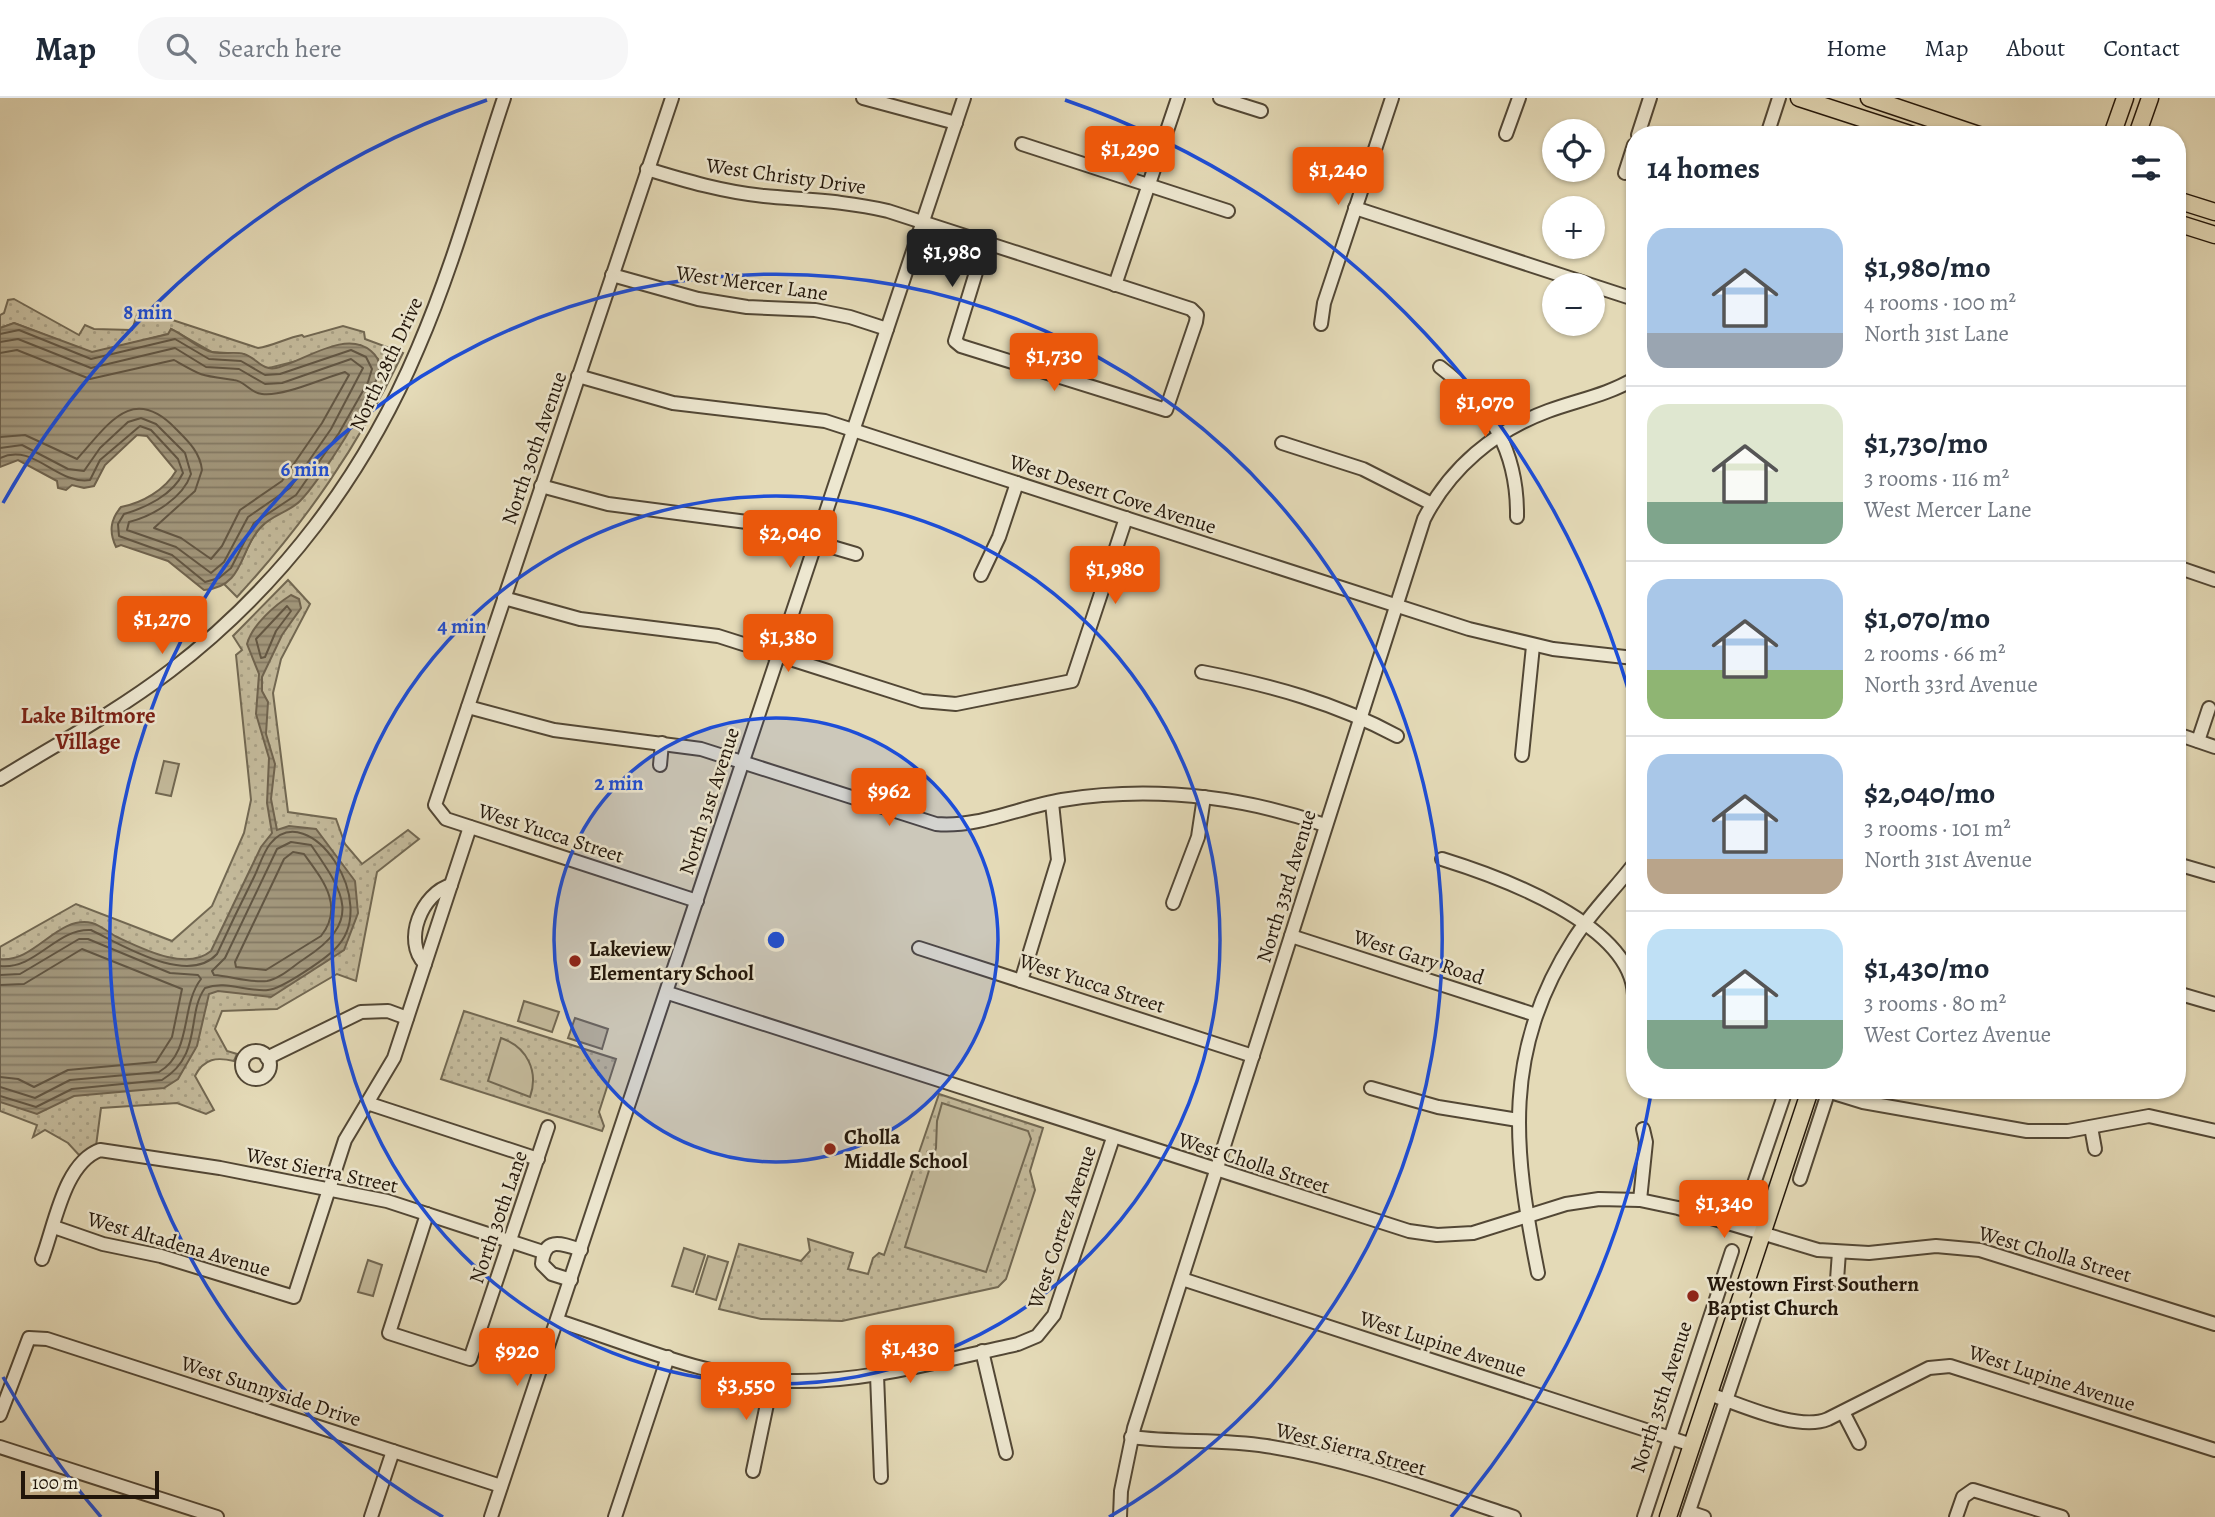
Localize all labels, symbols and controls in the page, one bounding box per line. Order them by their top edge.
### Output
search box [138,17,628,80]
text: Map [35,26,96,71]
icon: search [162,29,200,67]
text: Search here [218,31,342,66]
text: Home [1826,32,1887,64]
text: Map [1925,32,1969,64]
text: About [2007,32,2065,64]
text: Contact [2103,32,2180,64]
map controls [1542,119,1605,336]
button: locate [1542,119,1605,182]
pin: $1,290 [1073,126,1187,186]
text: $1,290 [1101,133,1159,164]
pin: $1,240 [1281,148,1395,207]
text: 14 homes [1647,148,1760,188]
icon: filters [2127,149,2165,187]
street label: West Christy Drive [703,151,868,201]
text: $1,240 [1309,154,1367,185]
button: + [1542,196,1605,259]
pin: $1,980 [895,230,1009,289]
text: $1,980 [923,236,981,267]
text: $1,980/mo [1864,247,1991,287]
icon: home [1703,256,1787,340]
street label: West Mercer Lane [673,258,830,308]
button: − [1542,273,1605,336]
text: 4 rooms · 100 m² [1864,287,2016,318]
street label: North 28th Drive [343,292,429,436]
text: 8 min [123,298,173,326]
text: North 31st Lane [1864,318,2009,349]
pin: $1,730 [997,334,1111,393]
text: $1,730 [1026,340,1082,371]
street label: North 30th Avenue [495,368,573,528]
pin: $1,070 [1428,380,1542,439]
text: $1,070 [1456,386,1514,417]
text: $1,730/mo [1864,423,1988,463]
icon: home [1703,432,1787,516]
street label: West Desert Cove Avenue [1005,447,1220,541]
text: 6 min [281,455,330,483]
text: 3 rooms · 116 m² [1864,463,2009,494]
text: West Mercer Lane [1864,494,2032,525]
pin: $2,040 [733,510,847,570]
text: $2,040 [759,517,821,548]
pin: $1,980 [1058,546,1172,606]
text: $1,980 [1086,553,1144,584]
pin: $1,270 [105,596,219,656]
text: $1,070/mo [1864,598,1990,638]
text: $1,270 [133,603,191,634]
icon: home [1703,607,1787,691]
text: 4 min [437,612,487,640]
pin: $1,380 [731,614,845,674]
text: $1,380 [759,621,817,652]
text: 2 rooms · 66 m² [1864,638,2006,669]
text: North 33rd Avenue [1864,669,2038,700]
district label: Lake Biltmore Village [20,700,156,757]
street label: North 31st Avenue [672,724,746,878]
pin: $962 [848,768,930,828]
text: 2 min [594,769,644,797]
text: $2,040/mo [1864,773,1995,813]
text: $962 [867,775,911,806]
icon: home [1703,782,1787,866]
street label: West Yucca Street [474,796,628,870]
street label: North 33rd Avenue [1249,806,1323,966]
text: 3 rooms · 101 m² [1864,813,2011,844]
text: North 31st Avenue [1864,844,2032,875]
street label: West Gary Road [1349,922,1489,992]
centre of rings [764,928,788,952]
place label: Lakeview Elementary School [589,935,754,987]
street label: West Yucca Street [1015,946,1169,1020]
text: $1,430/mo [1864,948,1989,988]
marker: Lakeview Elementary School [567,953,583,969]
icon: home [1703,957,1787,1041]
text: 3 rooms · 80 m² [1864,988,2006,1019]
text: West Cortez Avenue [1864,1019,2051,1050]
place label: Cholla Middle School [844,1123,968,1175]
street label: West Cholla Street [1174,1125,1333,1201]
street label: West Sierra Street [242,1140,401,1200]
marker: Cholla Middle School [822,1141,838,1157]
street label: West Cortez Avenue [1021,1142,1103,1313]
street label: North 30th Lane [462,1147,534,1287]
pin: $1,340 [1667,1180,1781,1240]
text: $1,340 [1695,1187,1753,1218]
street label: West Altadena Avenue [83,1204,274,1284]
street label: West Cholla Street [1974,1219,2135,1289]
place label: Westown First Southern Baptist Church [1706,1270,1919,1322]
marker: Westown First Southern Baptist Church [1685,1288,1701,1304]
street label: West Lupine Avenue [1355,1304,1530,1384]
street label: North 35th Avenue [1623,1317,1699,1477]
pin: $1,430 [853,1326,967,1385]
pin: $920 [476,1328,558,1388]
text: $1,430 [881,1332,939,1363]
text: $920 [495,1335,539,1366]
street label: West Lupine Avenue [1964,1338,2139,1418]
street label: West Sunnyside Drive [176,1348,365,1433]
pin: $3,550 [689,1362,803,1422]
text: $3,550 [717,1369,775,1400]
street label: West Sierra Street [1272,1415,1429,1483]
scale bar [21,1468,159,1500]
text: 100 m [32,1470,78,1496]

